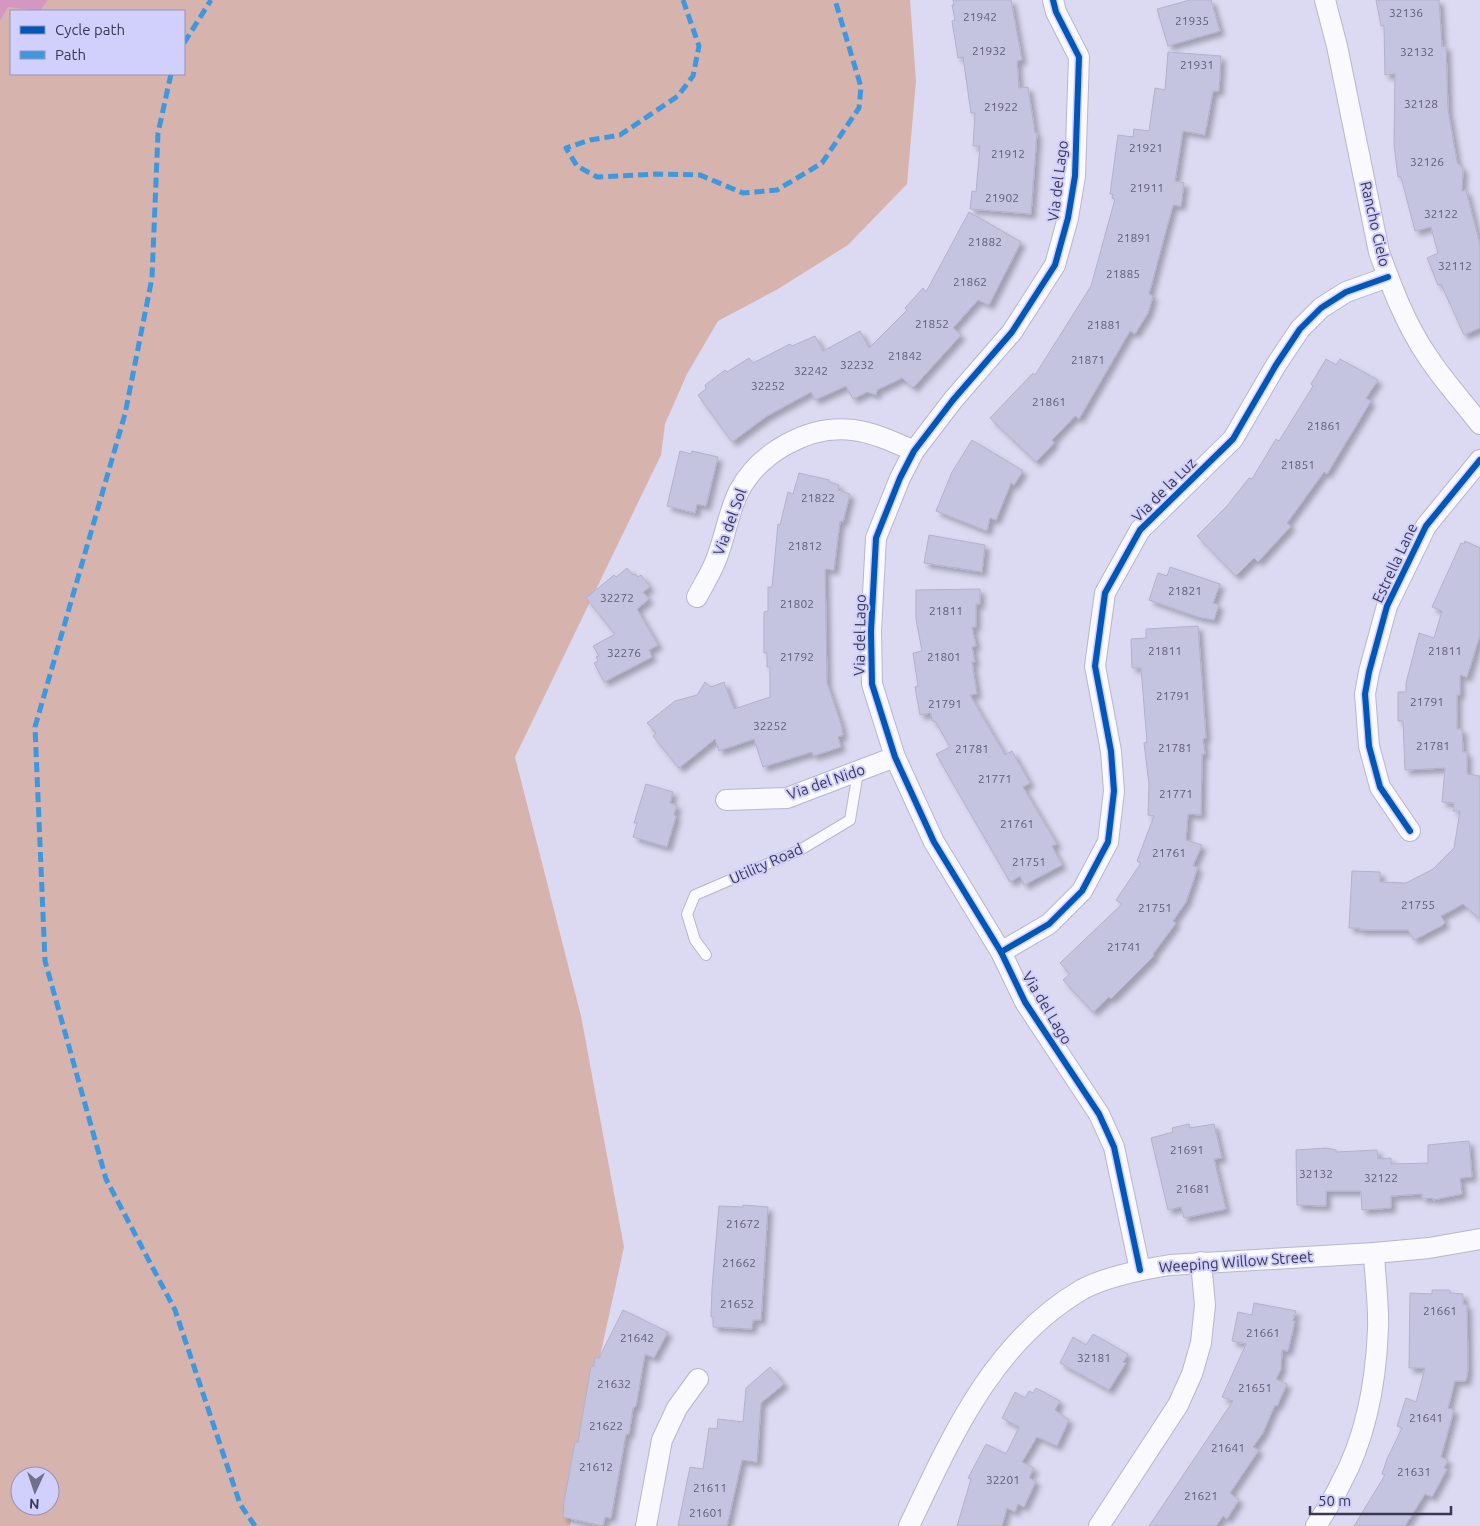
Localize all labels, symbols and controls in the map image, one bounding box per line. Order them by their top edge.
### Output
house number: 32136 [1389,6,1423,19]
legend [10,10,185,75]
house number: 21942 [963,10,997,23]
house number: 21935 [1175,14,1209,27]
text: Cycle path [55,21,125,38]
house number: 21932 [972,44,1006,57]
house number: 32132 [1400,45,1434,58]
text: Path [55,46,86,63]
house number: 21931 [1180,58,1214,71]
house number: 32128 [1404,97,1438,110]
house number: 21922 [984,100,1018,113]
street label: Via del Lago [1044,139,1071,223]
house number: 21921 [1129,141,1163,154]
house number: 21912 [991,147,1025,160]
house number: 32126 [1410,155,1444,168]
street label: Rancho Cielo [1357,180,1394,268]
house number: 21911 [1130,181,1164,194]
house number: 21902 [985,191,1019,204]
house number: 32122 [1424,207,1458,220]
house number: 21891 [1117,231,1151,244]
house number: 21882 [968,235,1002,248]
house number: 32112 [1438,259,1472,272]
house number: 21885 [1106,267,1140,280]
house number: 21862 [953,275,987,288]
house number: 21852 [915,317,949,330]
house number: 21881 [1087,318,1121,331]
house number: 21842 [888,349,922,362]
house number: 21871 [1071,353,1105,366]
house number: 32232 [840,358,874,371]
house number: 32242 [794,364,828,377]
house number: 32252 [751,379,785,392]
house number: 21861 [1032,395,1066,408]
house number: 21861 [1307,419,1341,432]
street label: Via de la Luz [1128,454,1199,525]
house number: 21851 [1281,458,1315,471]
street label: Via del Sol [710,486,749,558]
house number: 21822 [801,491,835,504]
street label: Estrella Lane [1369,520,1420,605]
house number: 21812 [788,539,822,552]
house number: 21821 [1168,584,1202,597]
house number: 32272 [600,591,634,604]
street label: Via del Lago [850,594,869,676]
house number: 21802 [780,597,814,610]
house number: 21811 [929,604,963,617]
house number: 21811 [1148,644,1182,657]
house number: 21811 [1428,644,1462,657]
house number: 32276 [607,646,641,659]
house number: 21792 [780,650,814,663]
house number: 21801 [927,650,961,663]
house number: 21791 [1156,689,1190,702]
house number: 21791 [1410,695,1444,708]
house number: 21791 [928,697,962,710]
house number: 32252 [753,719,787,732]
house number: 21781 [1416,739,1450,752]
house number: 21781 [1158,741,1192,754]
house number: 21781 [955,742,989,755]
street label: Via del Nido [785,760,867,803]
house number: 21771 [978,772,1012,785]
house number: 21771 [1159,787,1193,800]
house number: 21761 [1000,817,1034,830]
street label: Utility Road [726,840,805,887]
house number: 21761 [1152,846,1186,859]
house number: 21751 [1012,855,1046,868]
house number: 21755 [1401,898,1435,911]
house number: 21751 [1138,901,1172,914]
house number: 21741 [1107,940,1141,953]
street label: Via del Lago [1019,968,1076,1047]
house number: 21691 [1170,1143,1204,1156]
house number: 32132 [1299,1167,1333,1180]
house number: 32122 [1364,1171,1398,1184]
house number: 21681 [1176,1182,1210,1195]
house number: 21672 [726,1217,760,1230]
street label: Weeping Willow Street [1158,1248,1314,1275]
house number: 21662 [722,1256,756,1269]
house number: 21652 [720,1297,754,1310]
house number: 21661 [1423,1304,1457,1317]
house number: 21661 [1246,1326,1280,1339]
house number: 21642 [620,1331,654,1344]
house number: 32181 [1077,1351,1111,1364]
house number: 21632 [597,1377,631,1390]
house number: 21651 [1238,1381,1272,1394]
house number: 21641 [1409,1411,1443,1424]
house number: 21622 [589,1419,623,1432]
house number: 21641 [1211,1441,1245,1454]
house number: 21612 [579,1460,613,1473]
house number: 21631 [1397,1465,1431,1478]
north arrow [10,1466,60,1516]
house number: 32201 [986,1473,1020,1486]
house number: 21611 [693,1481,727,1494]
scale bar [1310,1484,1451,1516]
house number: 21621 [1184,1489,1218,1502]
text: 50 m [1318,1492,1351,1509]
text: N [29,1496,40,1512]
house number: 21601 [689,1506,723,1519]

